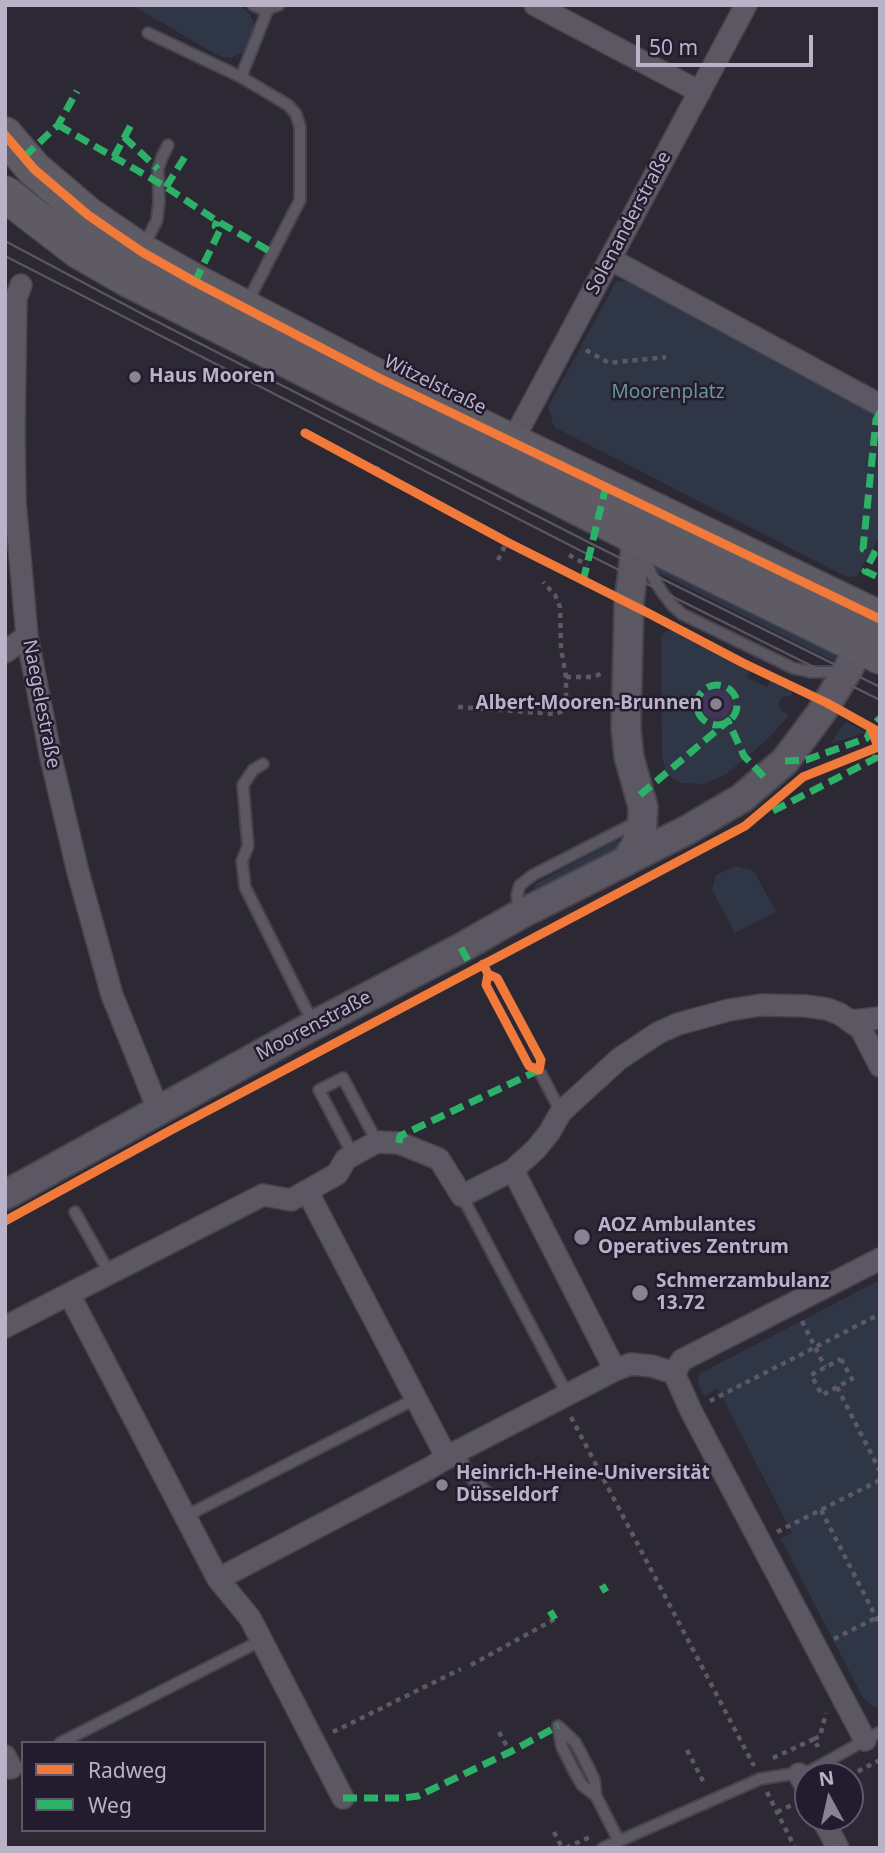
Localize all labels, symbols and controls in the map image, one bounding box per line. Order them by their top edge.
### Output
scale bar [640,21,817,65]
text: 50 m [649,33,698,61]
street label: Solenanderstraße [582,148,676,298]
street label: Witzelstraße [380,350,490,420]
place label: Haus Mooren [149,366,275,388]
marker: Haus Mooren [127,369,143,385]
park label: Moorenplatz [611,382,725,404]
street label: Naegelestraße [17,638,65,770]
place label: Albert-Mooren-Brunnen [476,693,702,715]
marker: Albert-Mooren-Brunnen [708,696,724,712]
street label: Moorenstraße [253,986,375,1066]
place label: AOZ Ambulantes Operatives Zentrum [598,1215,789,1259]
marker: AOZ Ambulantes Operatives Zentrum [572,1227,592,1247]
place label: Schmerzambulanz 13.72 [656,1271,829,1315]
marker: Schmerzambulanz 13.72 [630,1283,650,1303]
place label: Heinrich-Heine-Universität Düsseldorf [456,1463,710,1507]
marker: Heinrich-Heine-Universität Düsseldorf [434,1477,450,1493]
legend [21,1741,266,1832]
text: Radweg [88,1756,167,1784]
north arrow [794,1762,864,1832]
text: N [817,1764,836,1792]
text: Weg [88,1791,132,1819]

